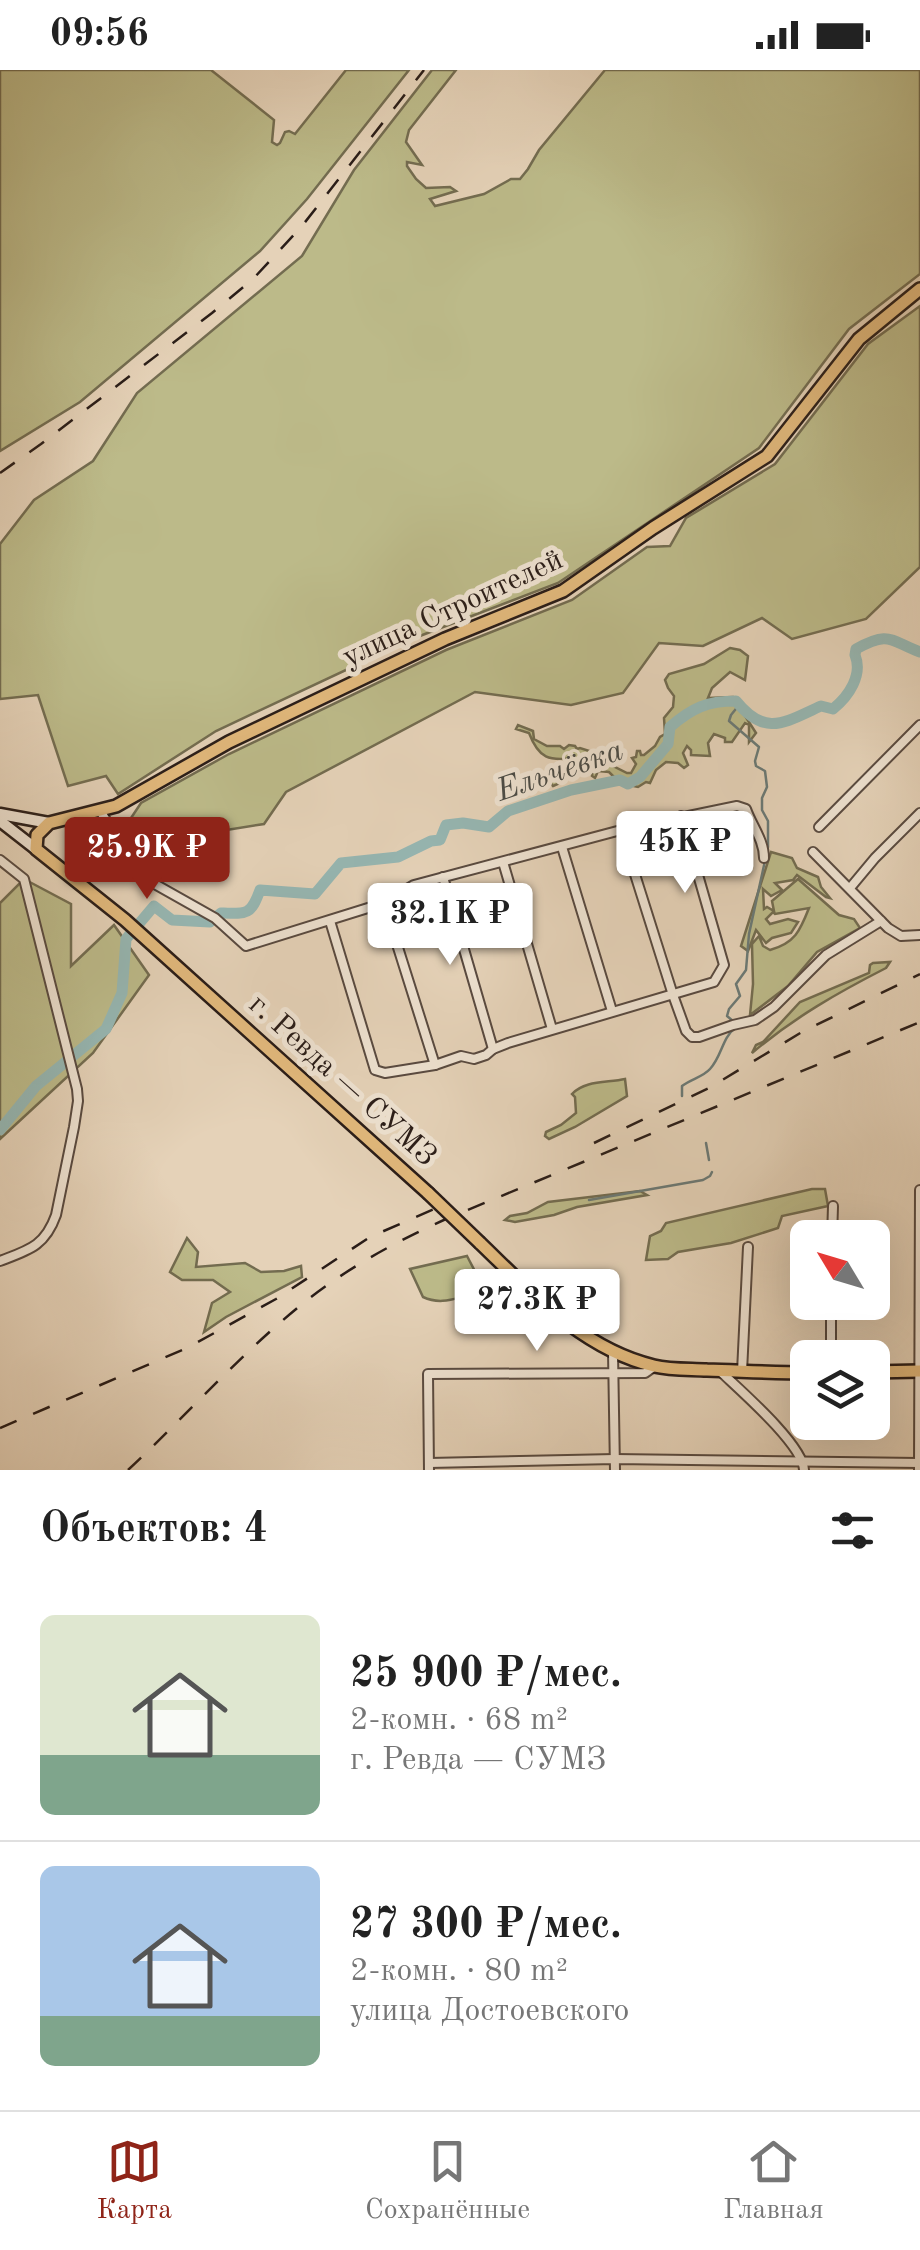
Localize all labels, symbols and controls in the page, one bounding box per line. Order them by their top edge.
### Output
text: 09:56 [50,16,149,54]
street label: улица Строителей [338,545,568,673]
water label: Ельчёвка [491,735,628,809]
pin: 45K ₽ [615,811,755,896]
pin: 25.9K ₽ [55,817,239,902]
text: 45K ₽ [638,827,732,859]
text: 25.9K ₽ [87,833,207,865]
pin: 32.1K ₽ [358,883,542,968]
text: 32.1K ₽ [390,899,510,931]
street label: г. Ревда — СУМЗ [243,989,441,1173]
north arrow [790,1220,890,1320]
map controls [790,1220,890,1440]
pin: 27.3K ₽ [445,1269,629,1354]
text: 27.3K ₽ [477,1285,597,1317]
button: layers [790,1340,890,1440]
icon: filters [825,1503,880,1558]
text: Объектов: 4 [40,1509,268,1551]
text: 25 900 ₽/мес. [350,1654,622,1696]
icon: home [120,1655,240,1775]
text: 2-комн. · 68 m² [350,1705,568,1737]
text: г. Ревда — СУМЗ [350,1745,606,1777]
text: 27 300 ₽/мес. [350,1905,622,1947]
icon: home [120,1906,240,2026]
text: 2-комн. · 80 m² [350,1956,568,1988]
text: улица Достоевского [350,1996,629,2028]
tab: Карта [96,2134,172,2229]
tab: Сохранённые [365,2134,530,2229]
tab: Главная [723,2134,824,2229]

